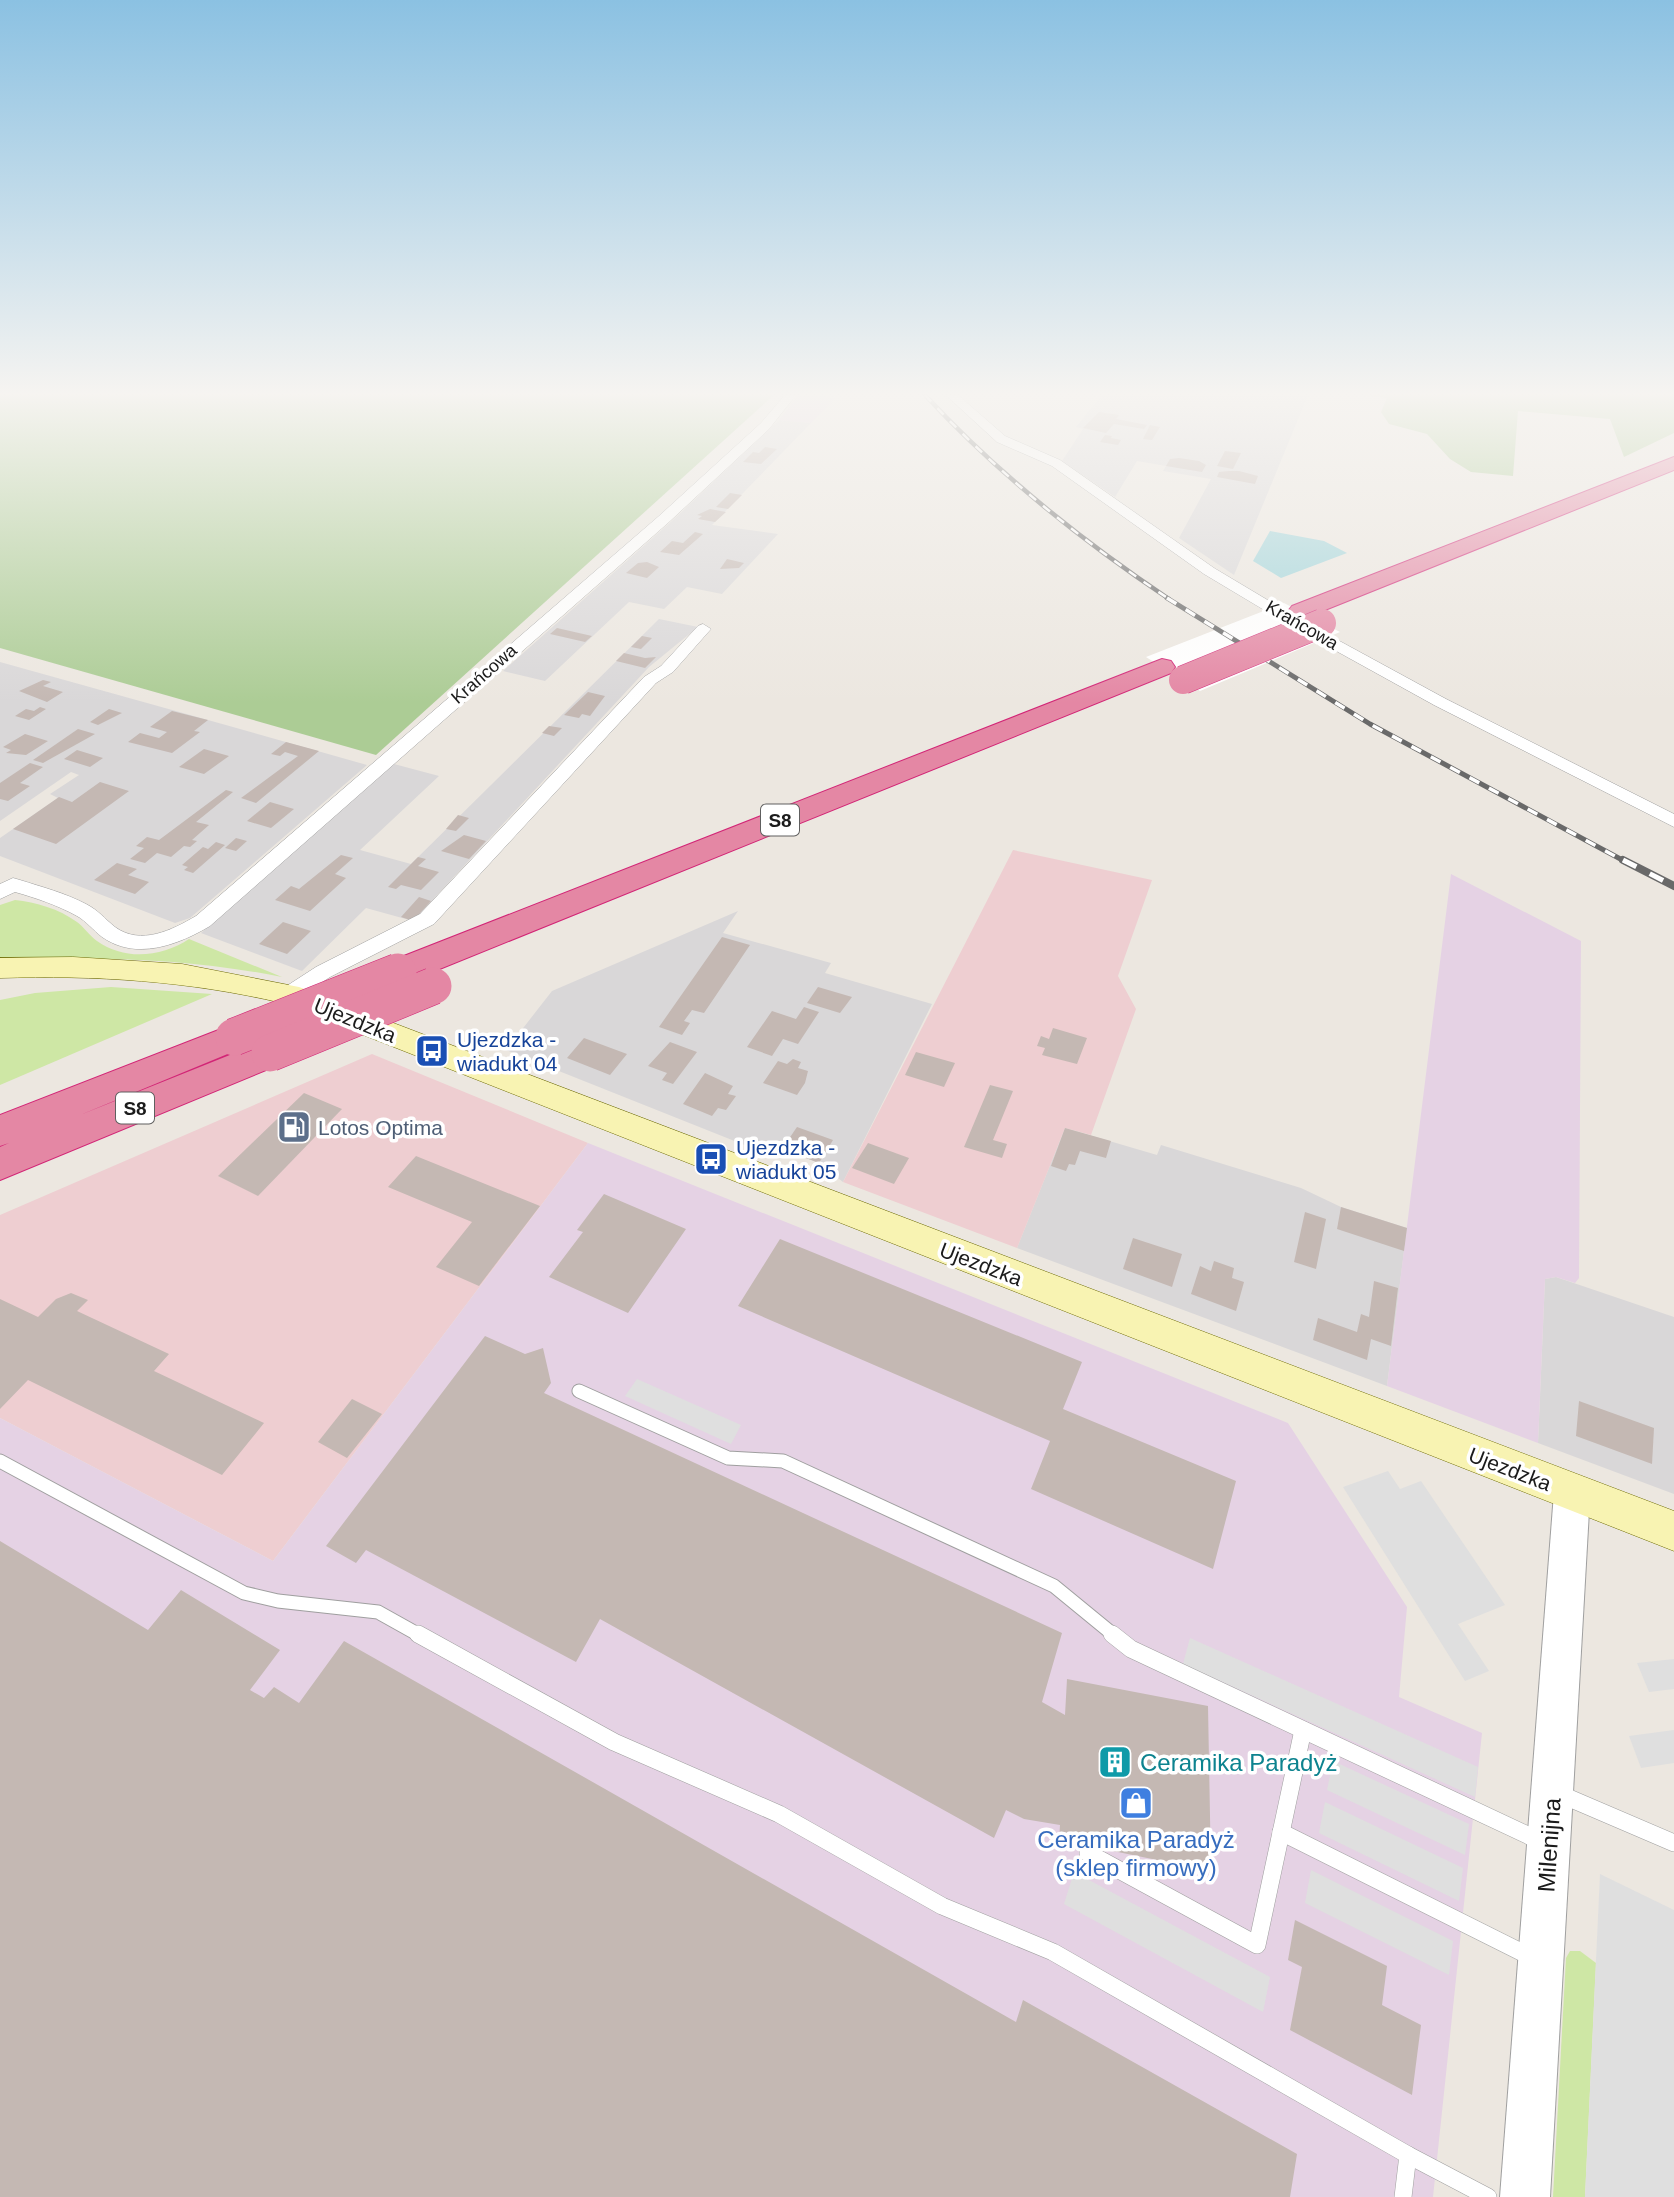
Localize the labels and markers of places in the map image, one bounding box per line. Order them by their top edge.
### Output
place label: Ujezdzka - wiadukt 04 [456,1028,558,1075]
bus stop icon: Ujezdzka - wiadukt 04 [413,1032,451,1070]
fuel station icon: Lotos Optima [275,1108,313,1146]
place label: Lotos Optima [318,1116,443,1139]
place label: Ujezdzka - wiadukt 05 [735,1136,836,1183]
bus stop icon: Ujezdzka - wiadukt 05 [692,1140,730,1178]
building icon: Ceramika Paradyż [1096,1743,1134,1781]
place label: Ceramika Paradyż [1140,1749,1337,1776]
shop icon: Ceramika Paradyż (sklep firmowy) [1117,1784,1155,1822]
place label: Ceramika Paradyż (sklep firmowy) [1037,1826,1235,1881]

